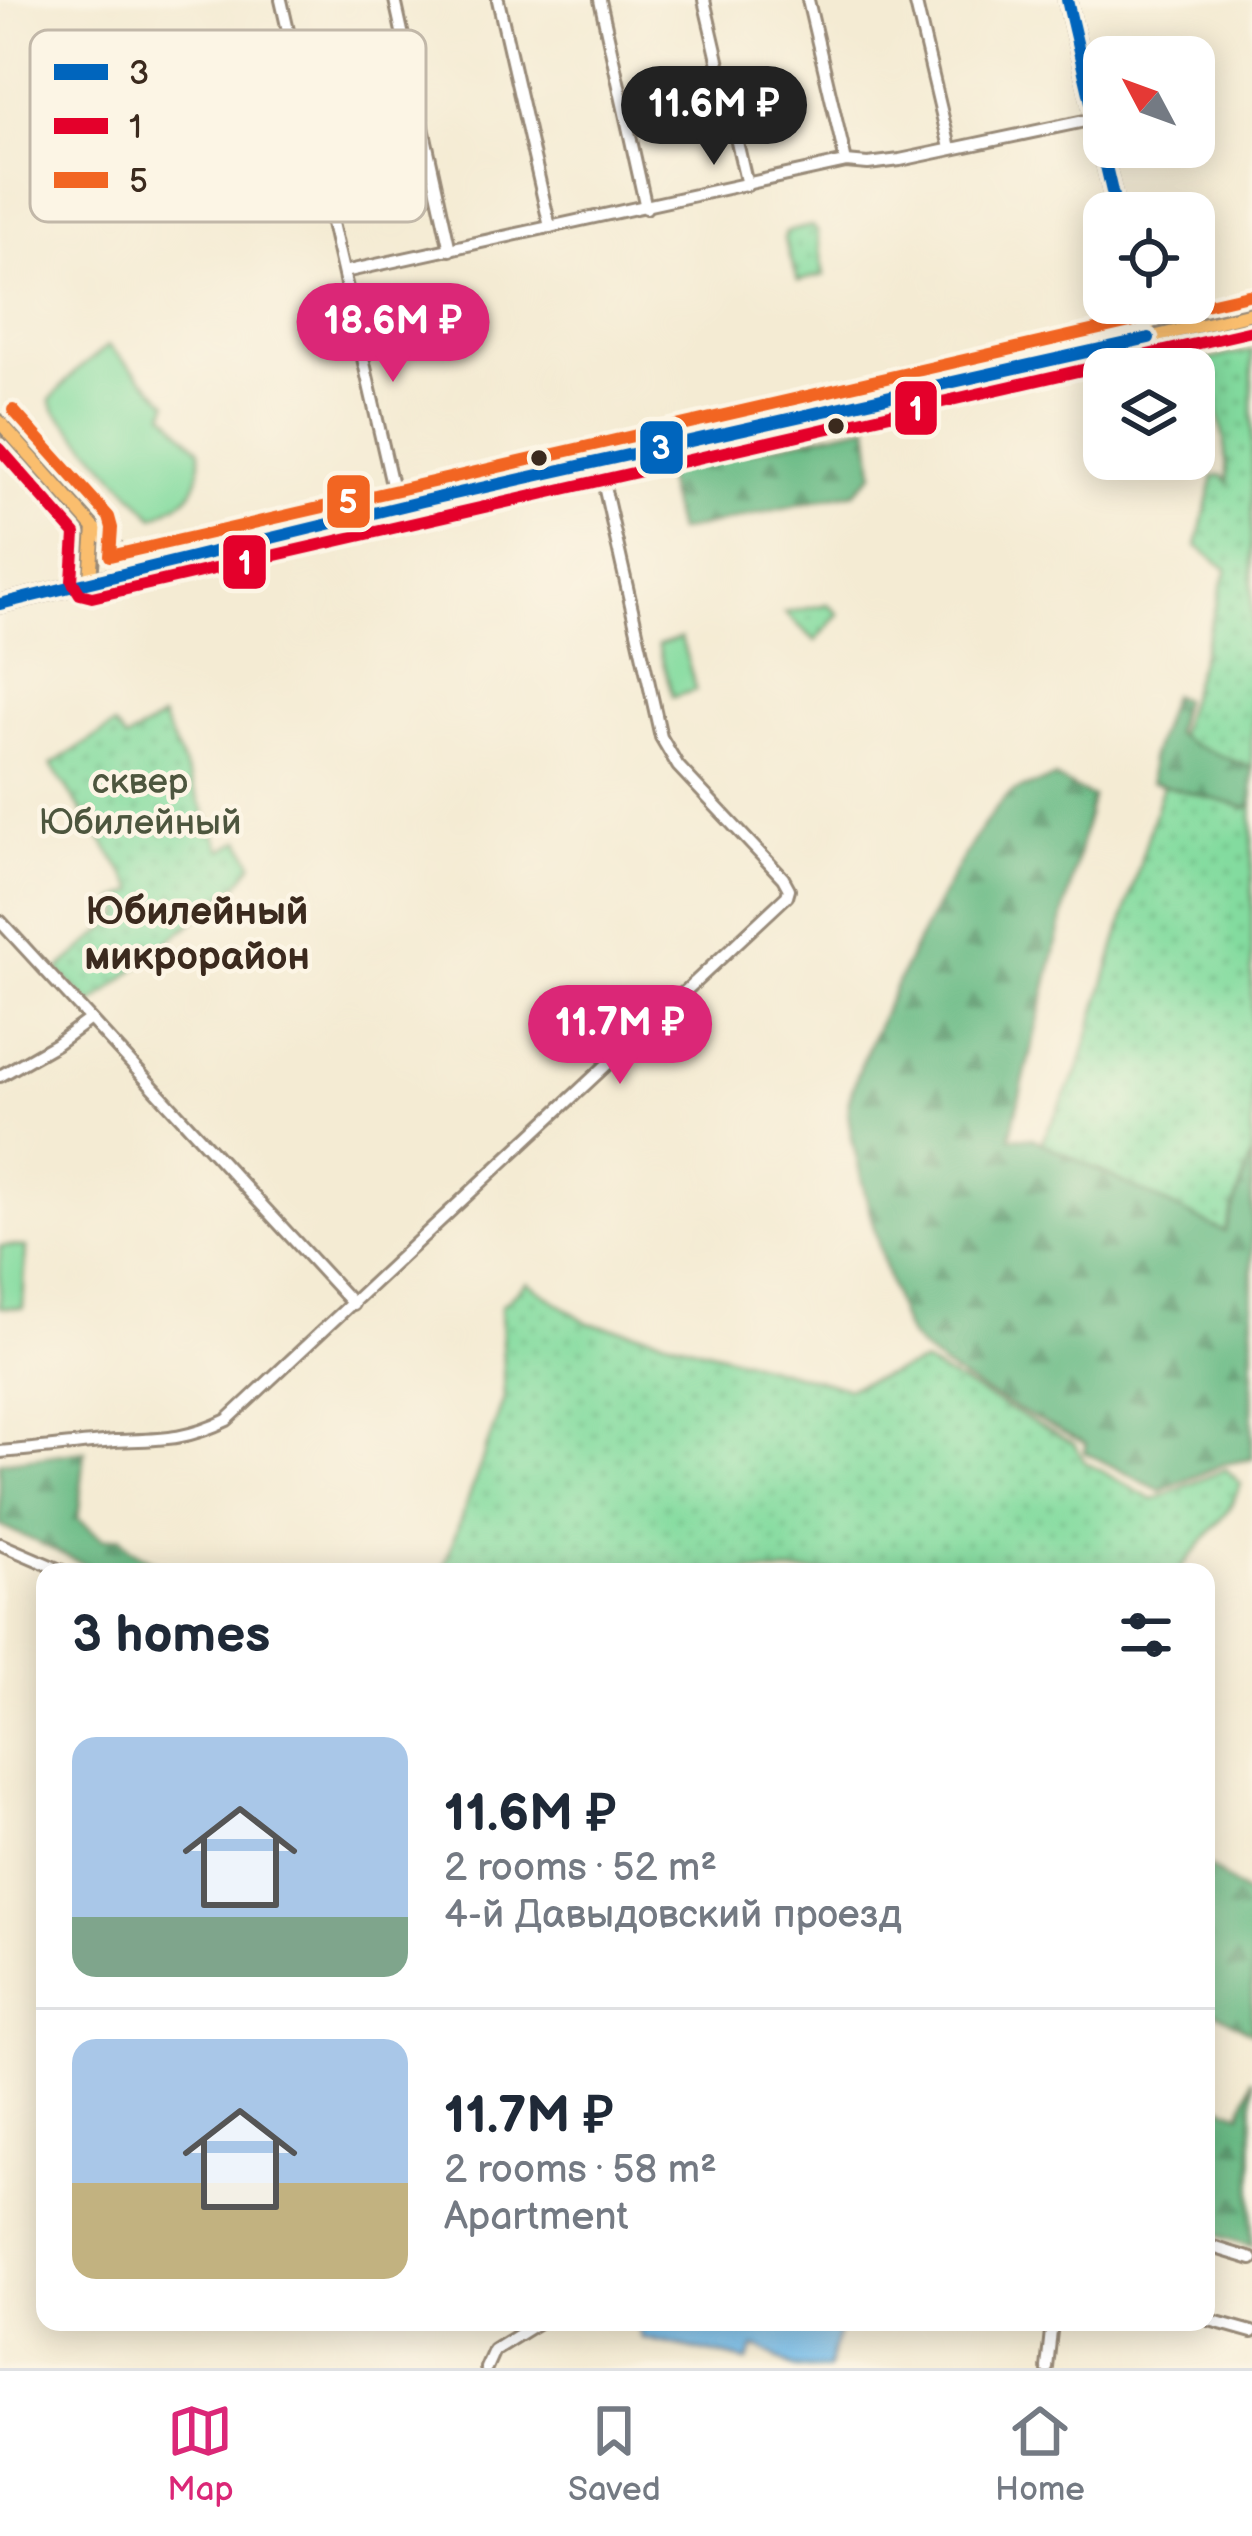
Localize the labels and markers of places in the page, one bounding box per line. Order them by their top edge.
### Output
pin: 11.6M ₽ [603,66,825,168]
pin: 18.6M ₽ [282,283,504,385]
unlabelled marker [825,415,847,437]
unlabelled marker [528,447,550,469]
pin: 11.7M ₽ [509,985,731,1087]

